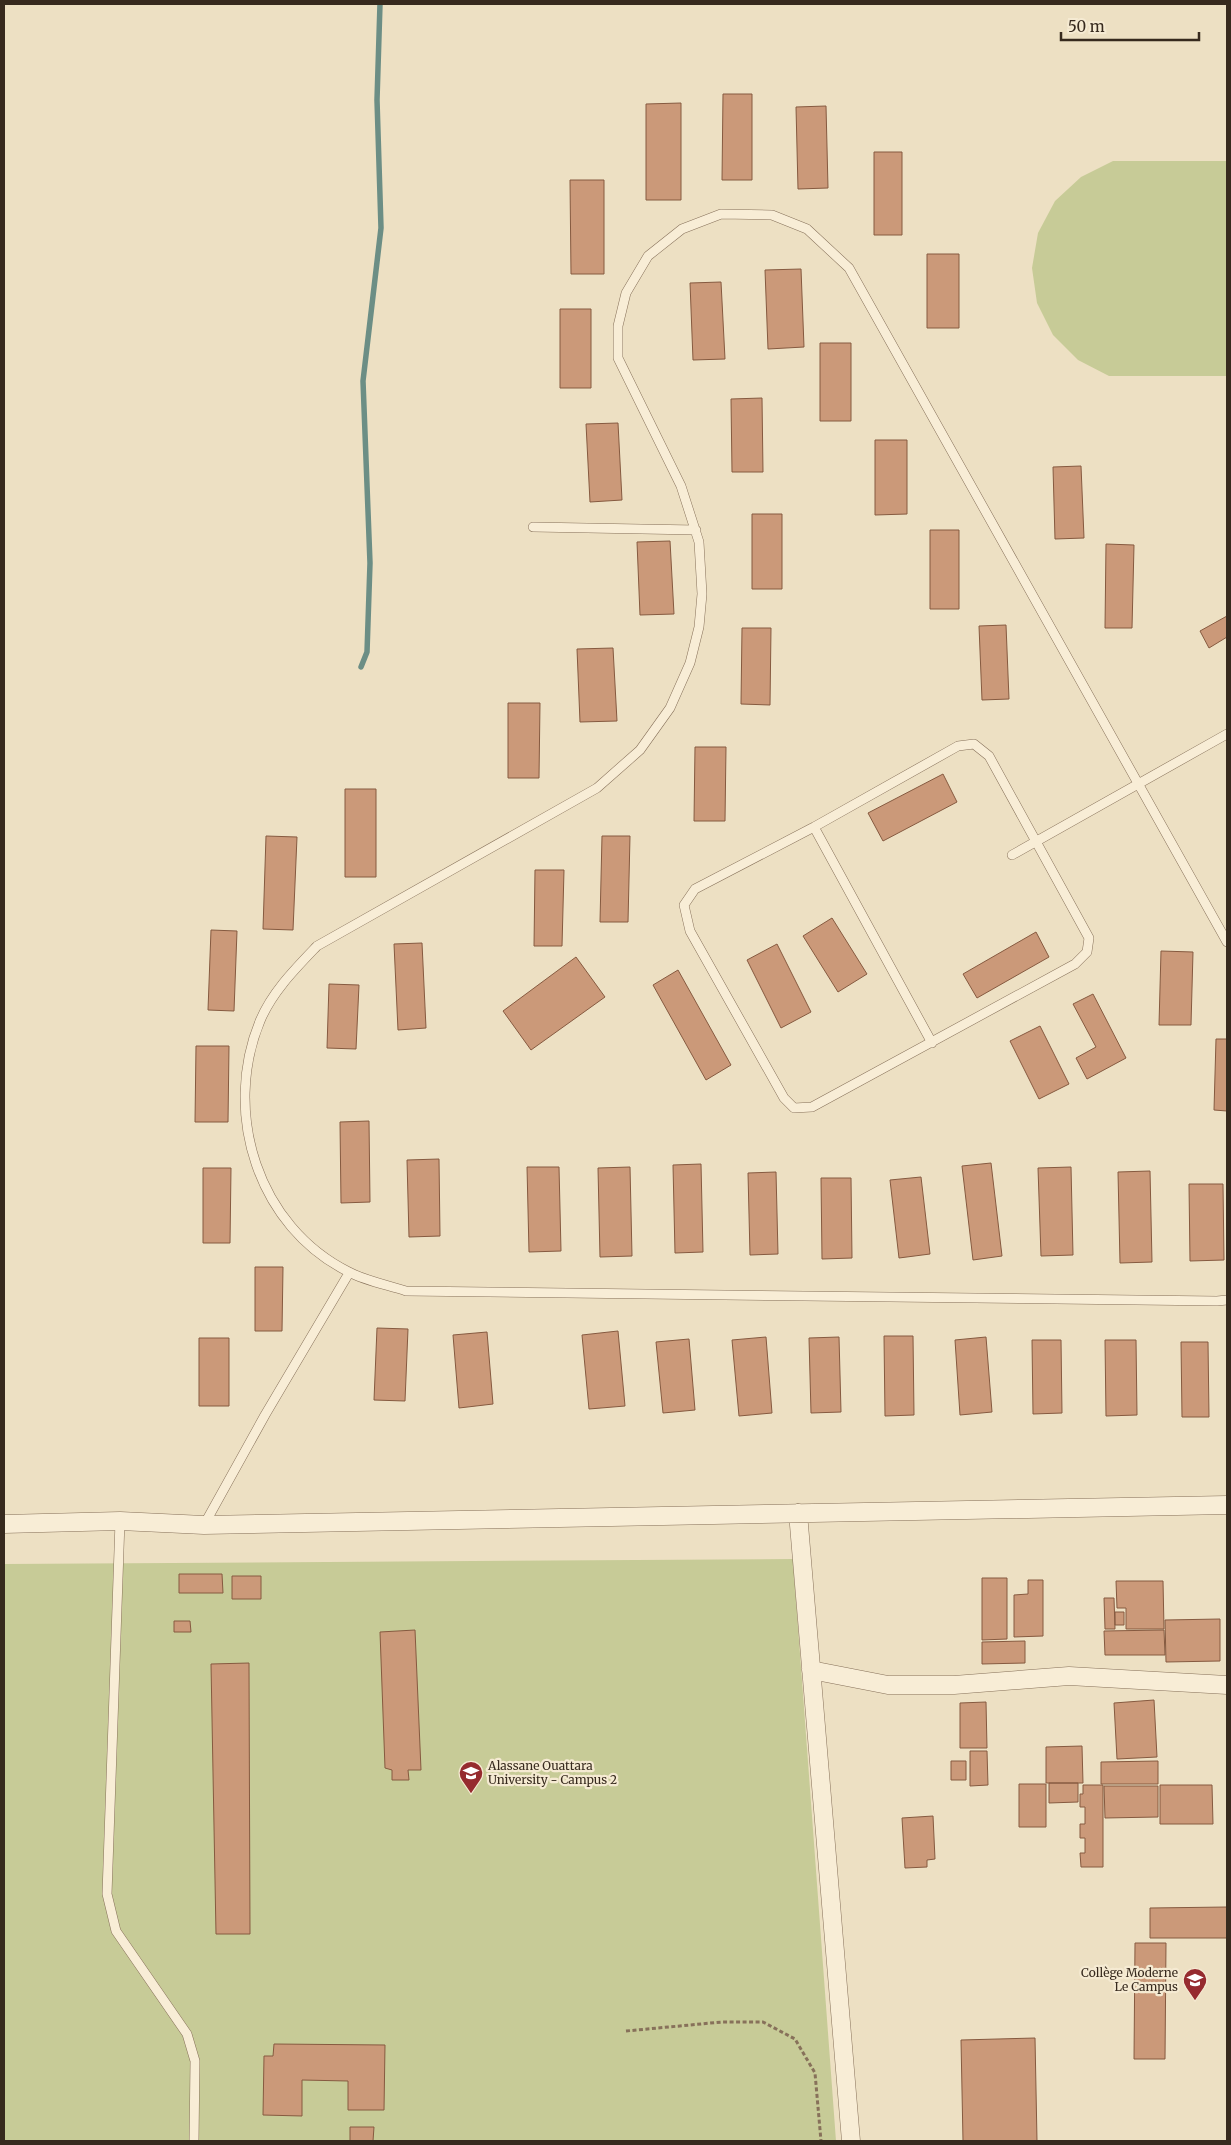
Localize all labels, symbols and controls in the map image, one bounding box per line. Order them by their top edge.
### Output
scale bar [1061,10,1198,42]
text: 50 m [1068,17,1105,36]
place label: Alassane Ouattara University - Campus 2 [487,1758,617,1787]
school or university icon: Alassane Ouattara University - Campus 2 [458,1760,484,1794]
place label: Collège Moderne Le Campus [1081,1965,1178,1994]
school or university icon: Collège Moderne Le Campus [1182,1967,1208,2001]

